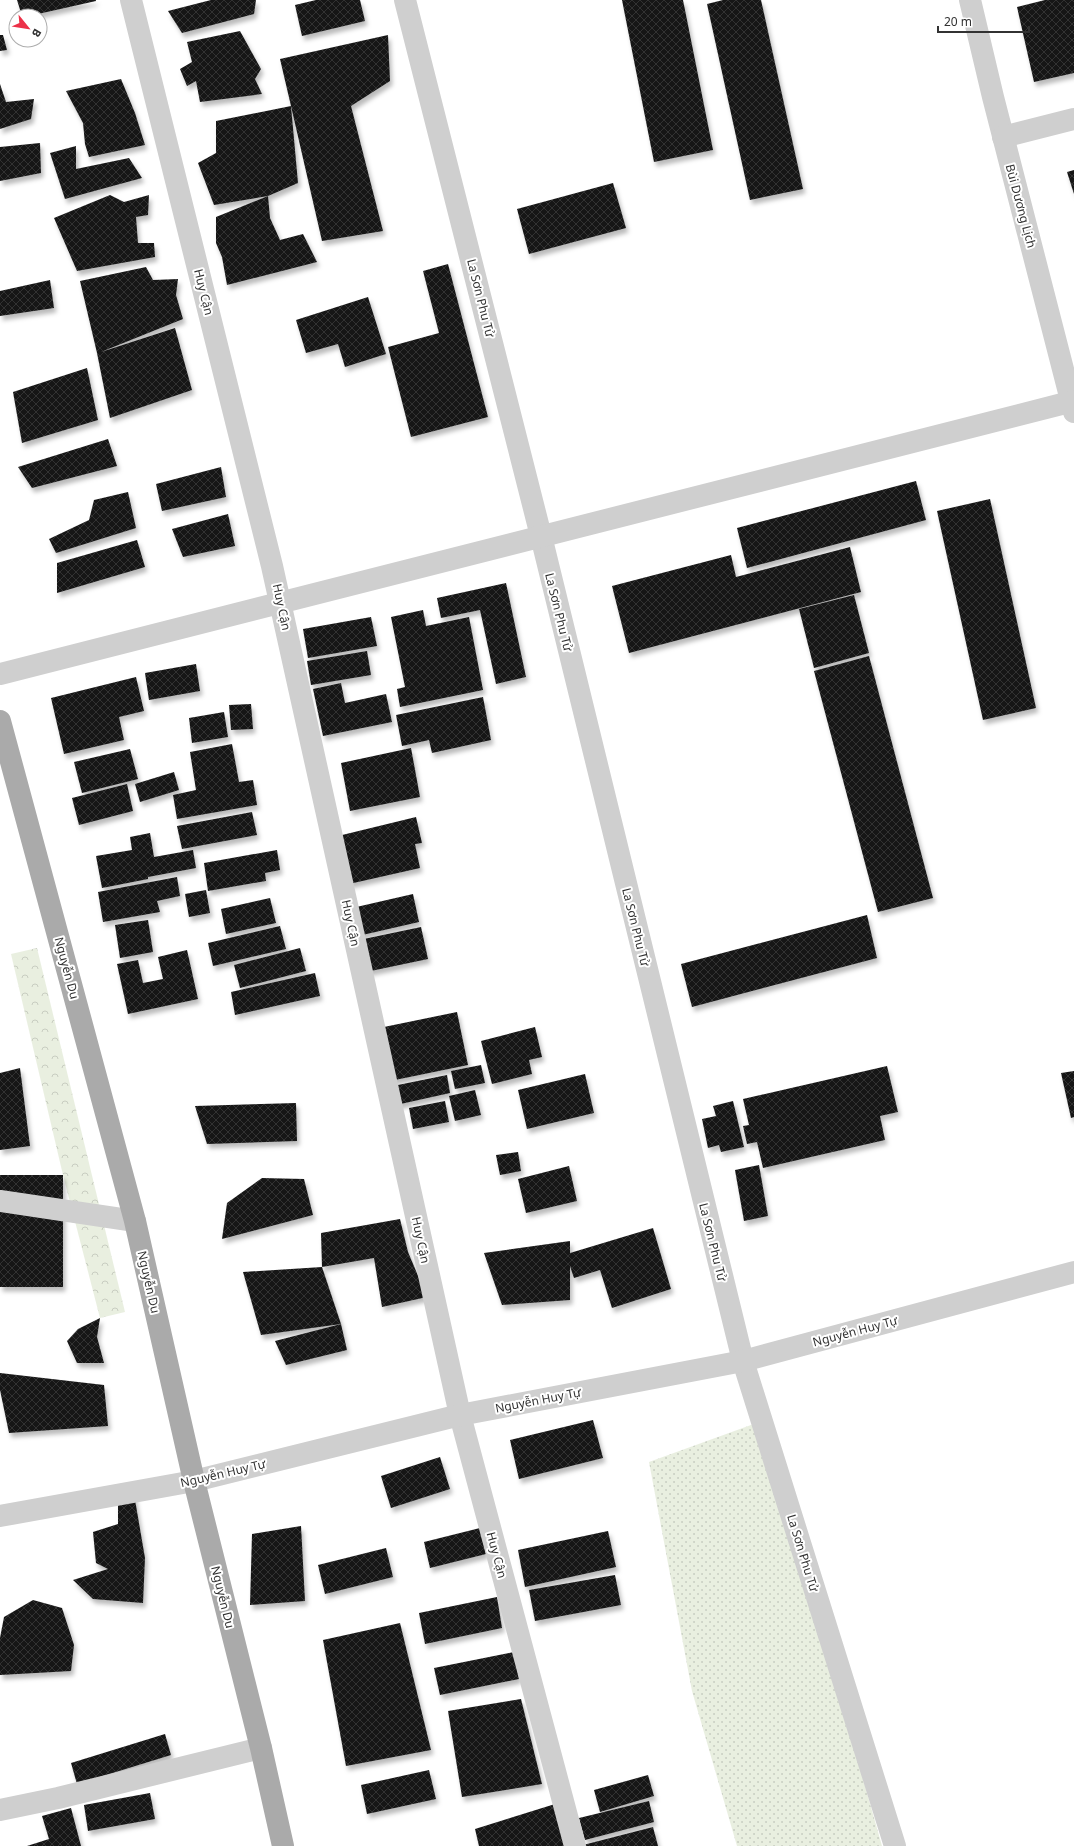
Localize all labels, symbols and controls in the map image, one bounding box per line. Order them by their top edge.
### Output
north arrow [8,8,48,48]
scale bar [938,8,1029,34]
text: 20 m [944,13,972,30]
text: B [29,26,45,40]
street label: Bùi Dương Lịch [1002,162,1040,250]
street label: La Sơn Phu Tử [463,257,499,340]
street label: Huy Cận [190,267,218,317]
street label: La Sơn Phu Tử [541,571,577,654]
street label: Huy Cận [269,582,295,632]
street label: La Sơn Phu Tử [618,886,654,969]
street label: Huy Cận [338,898,364,948]
street label: Nguyễn Du [51,935,83,1001]
street label: La Sơn Phu Tử [695,1201,731,1284]
street label: Huy Cận [408,1215,434,1265]
street label: Nguyễn Du [134,1249,164,1315]
street label: Nguyễn Huy Tự [811,1311,900,1350]
street label: Nguyễn Huy Tự [494,1383,583,1417]
street label: Nguyễn Huy Tự [179,1455,268,1491]
street label: La Sơn Phu Tử [783,1512,823,1595]
street label: Huy Cận [483,1530,511,1580]
street label: Nguyễn Du [207,1564,239,1630]

